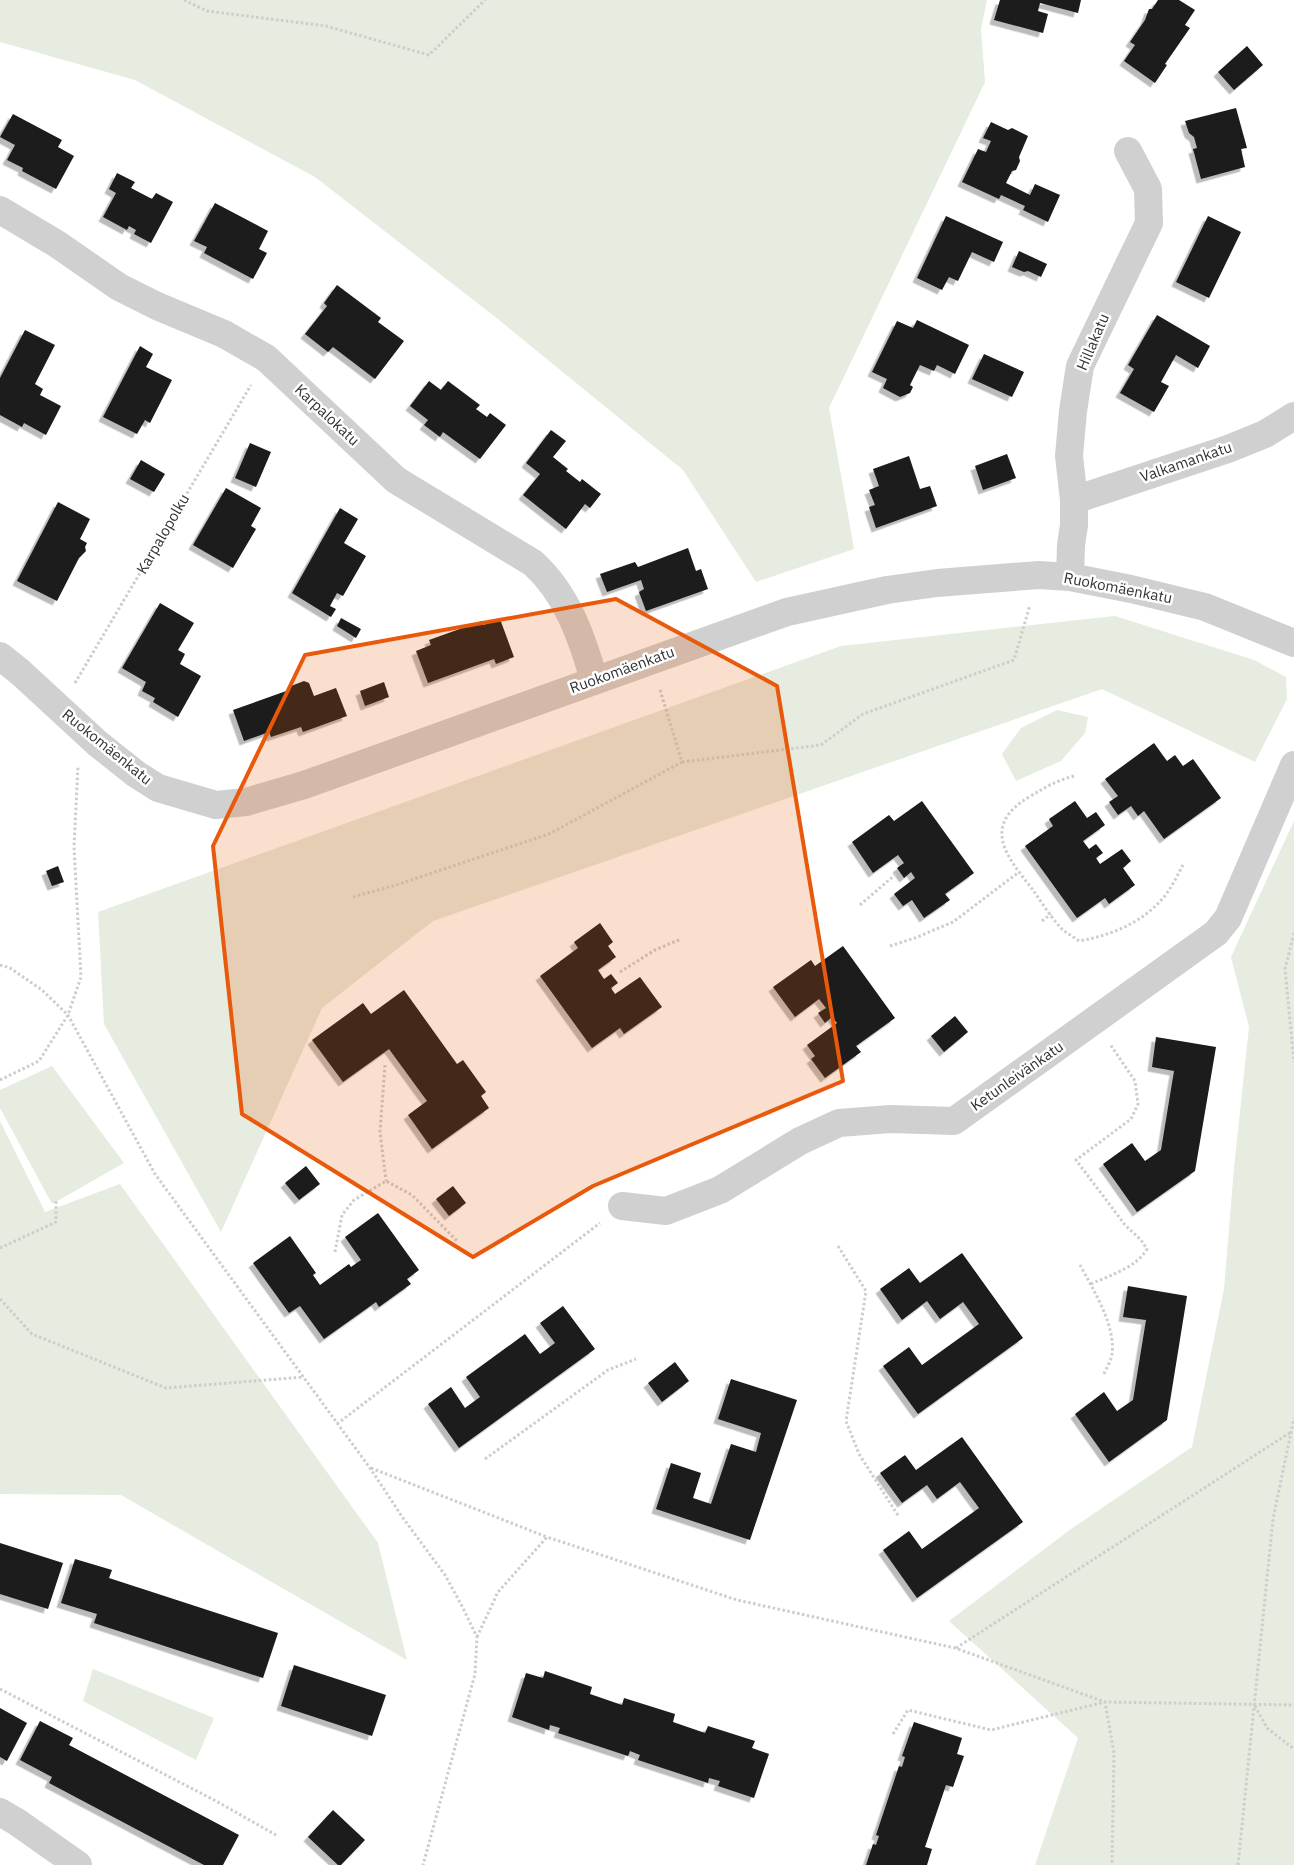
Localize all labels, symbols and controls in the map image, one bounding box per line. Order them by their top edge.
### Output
street label: Hillakatu [1072,310,1113,373]
street label: Karpalokatu [291,380,364,449]
street label: Valkamankatu [1137,437,1234,486]
street label: Karpalopolku [132,490,193,577]
street label: Ruokomäenkatu [1062,568,1174,607]
street label: Ruokomäenkatu [567,642,677,697]
street label: Ruokomäenkatu [59,705,156,789]
street label: Ketunleivänkatu [967,1037,1067,1115]

